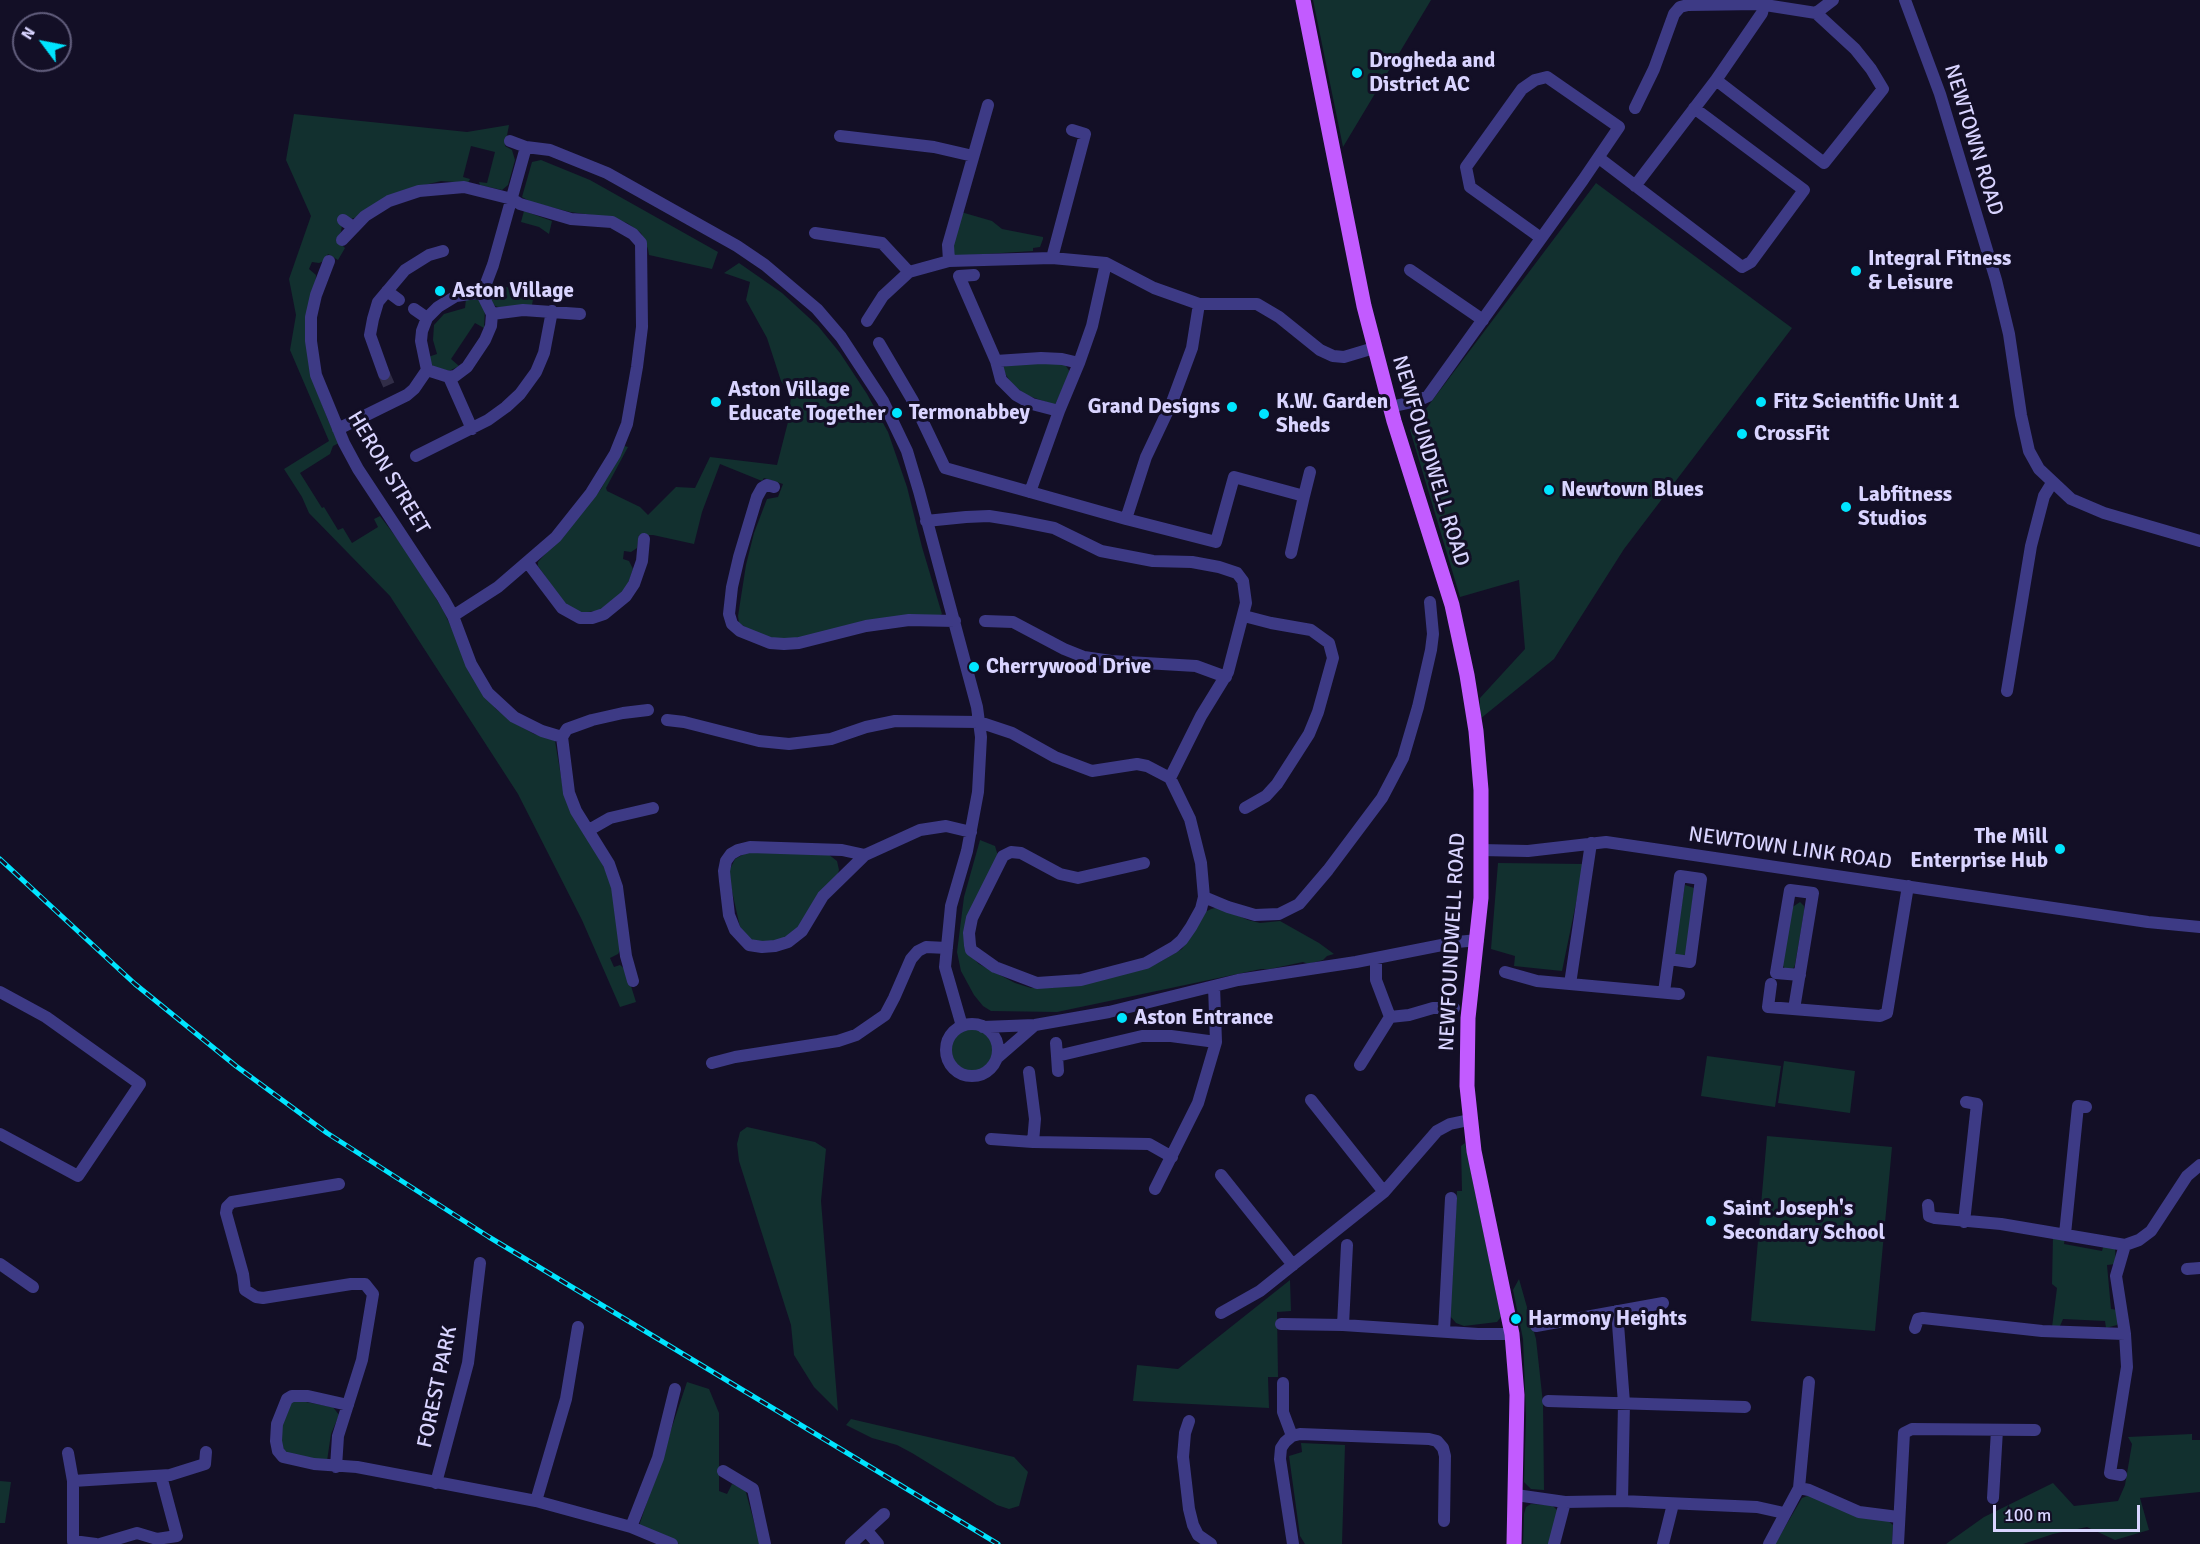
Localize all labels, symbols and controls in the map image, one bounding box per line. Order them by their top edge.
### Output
north arrow [12,12,72,72]
text: N [17,24,40,44]
place label: Drogheda and District AC [1369,48,1495,98]
street label: NEWTOWN ROAD [1938,61,2008,219]
marker: Drogheda and District AC [1350,66,1364,80]
place label: Integral Fitness & Leisure [1868,246,2011,296]
marker: Integral Fitness & Leisure [1849,264,1863,278]
place label: Aston Village [452,278,574,304]
marker: Aston Village [433,284,447,298]
street label: NEWFOUNDWELL ROAD [1386,353,1474,569]
place label: Aston Village Educate Together [728,377,886,427]
place label: K.W. Garden Sheds [1276,389,1388,439]
place label: Fitz Scientific Unit 1 [1773,389,1960,415]
place label: Grand Designs [1088,394,1220,420]
marker: Aston Village Educate Together [709,395,723,409]
marker: Fitz Scientific Unit 1 [1754,395,1768,409]
place label: Termonabbey [909,400,1030,426]
marker: Grand Designs [1225,400,1239,414]
marker: Termonabbey [890,406,904,420]
street label: HERON STREET [341,407,435,539]
marker: K.W. Garden Sheds [1257,407,1271,421]
place label: CrossFit [1754,421,1830,447]
marker: CrossFit [1735,427,1749,441]
place label: Newtown Blues [1561,477,1704,503]
place label: Labfitness Studios [1858,482,1952,532]
marker: Newtown Blues [1542,483,1556,497]
marker: Labfitness Studios [1839,500,1853,514]
place label: Cherrywood Drive [986,654,1151,680]
marker: Cherrywood Drive [967,660,981,674]
street label: NEWTOWN LINK ROAD [1687,822,1893,876]
place label: The Mill Enterprise Hub [1910,824,2048,874]
street label: NEWFOUNDWELL ROAD [1435,832,1471,1052]
marker: The Mill Enterprise Hub [2053,842,2067,856]
place label: Aston Entrance [1134,1005,1273,1031]
marker: Aston Entrance [1115,1011,1129,1025]
place label: Saint Joseph's Secondary School [1723,1196,1885,1246]
marker: Saint Joseph's Secondary School [1704,1214,1718,1228]
place label: Harmony Heights [1528,1306,1687,1332]
marker: Harmony Heights [1509,1312,1523,1326]
street label: FOREST PARK [413,1324,463,1450]
scale bar [1996,1493,2143,1531]
text: 100 m [2004,1504,2051,1526]

